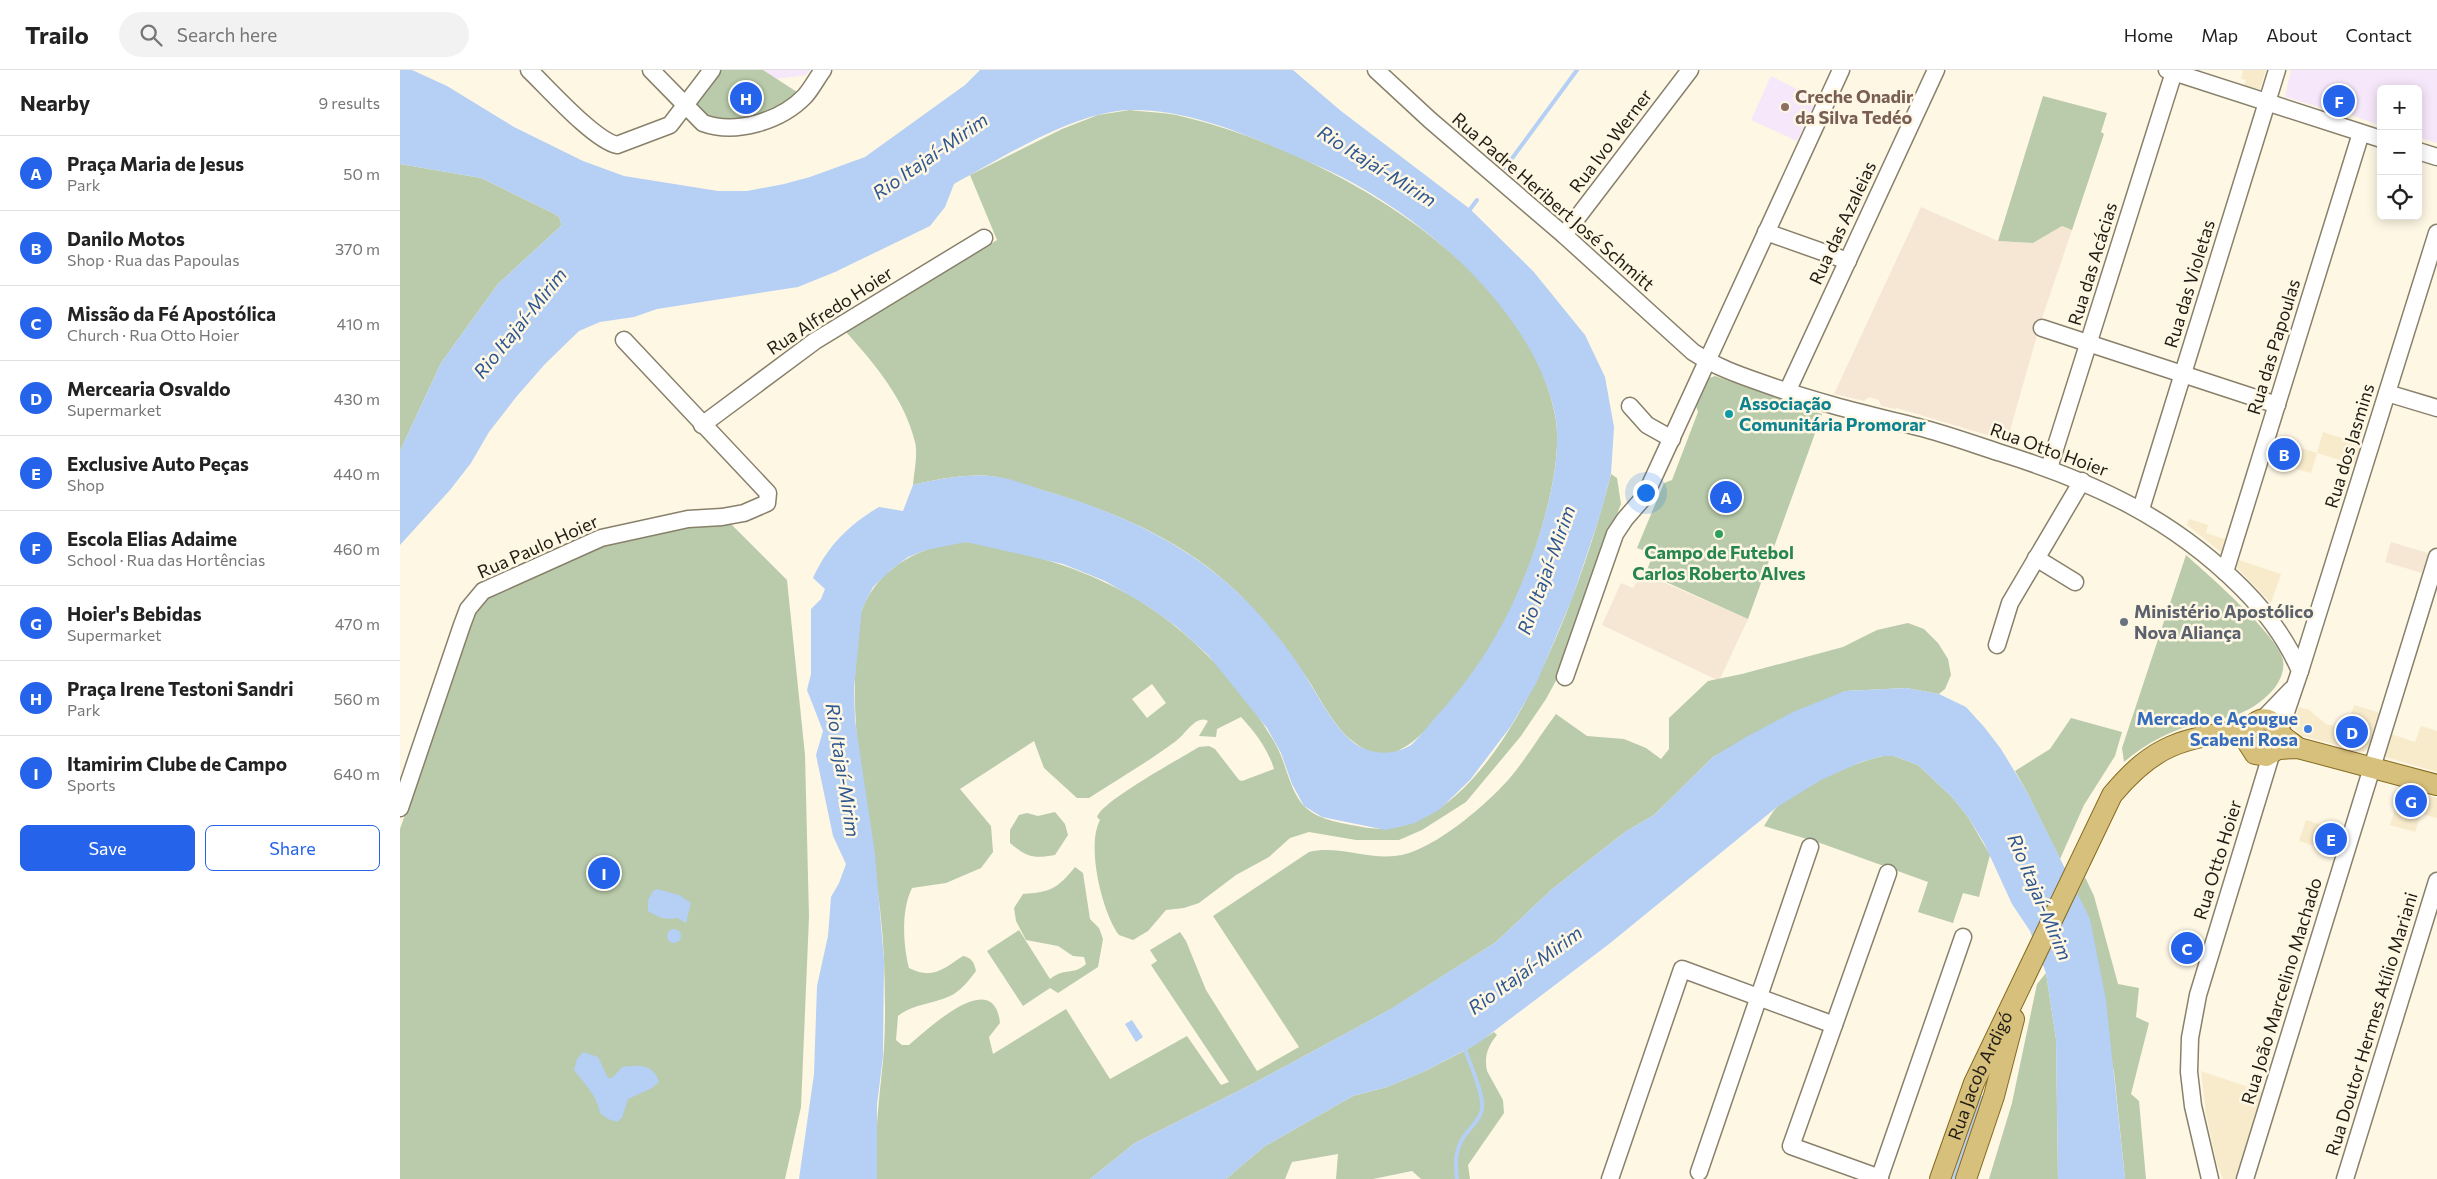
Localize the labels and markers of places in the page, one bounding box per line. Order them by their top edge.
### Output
pin: H [730,79,762,117]
pin: F [2323,82,2355,120]
place label: Creche Onadir da Silva Tedéo [1795,85,1914,128]
marker: Creche Onadir da Silva Tedéo [1779,101,1791,113]
place label: Associação Comunitária Promorar [1739,392,1927,435]
marker: Associação Comunitária Promorar [1723,408,1735,420]
pin: B [2268,435,2300,473]
pin: A [1710,478,1742,516]
marker: Campo de Futebol Carlos Roberto Alves [1713,528,1725,540]
place label: Campo de Futebol Carlos Roberto Alves [1632,541,1806,584]
place label: Ministério Apostólico Nova Aliança [2134,600,2314,643]
marker: Ministério Apostólico Nova Aliança [2118,616,2130,628]
place label: Mercado e Açougue Scabeni Rosa [2136,707,2298,750]
pin: D [2336,713,2368,751]
marker: Mercado e Açougue Scabeni Rosa [2302,723,2314,735]
pin: G [2395,782,2427,820]
pin: E [2315,820,2347,858]
pin: I [588,854,620,892]
pin: C [2171,929,2203,967]

